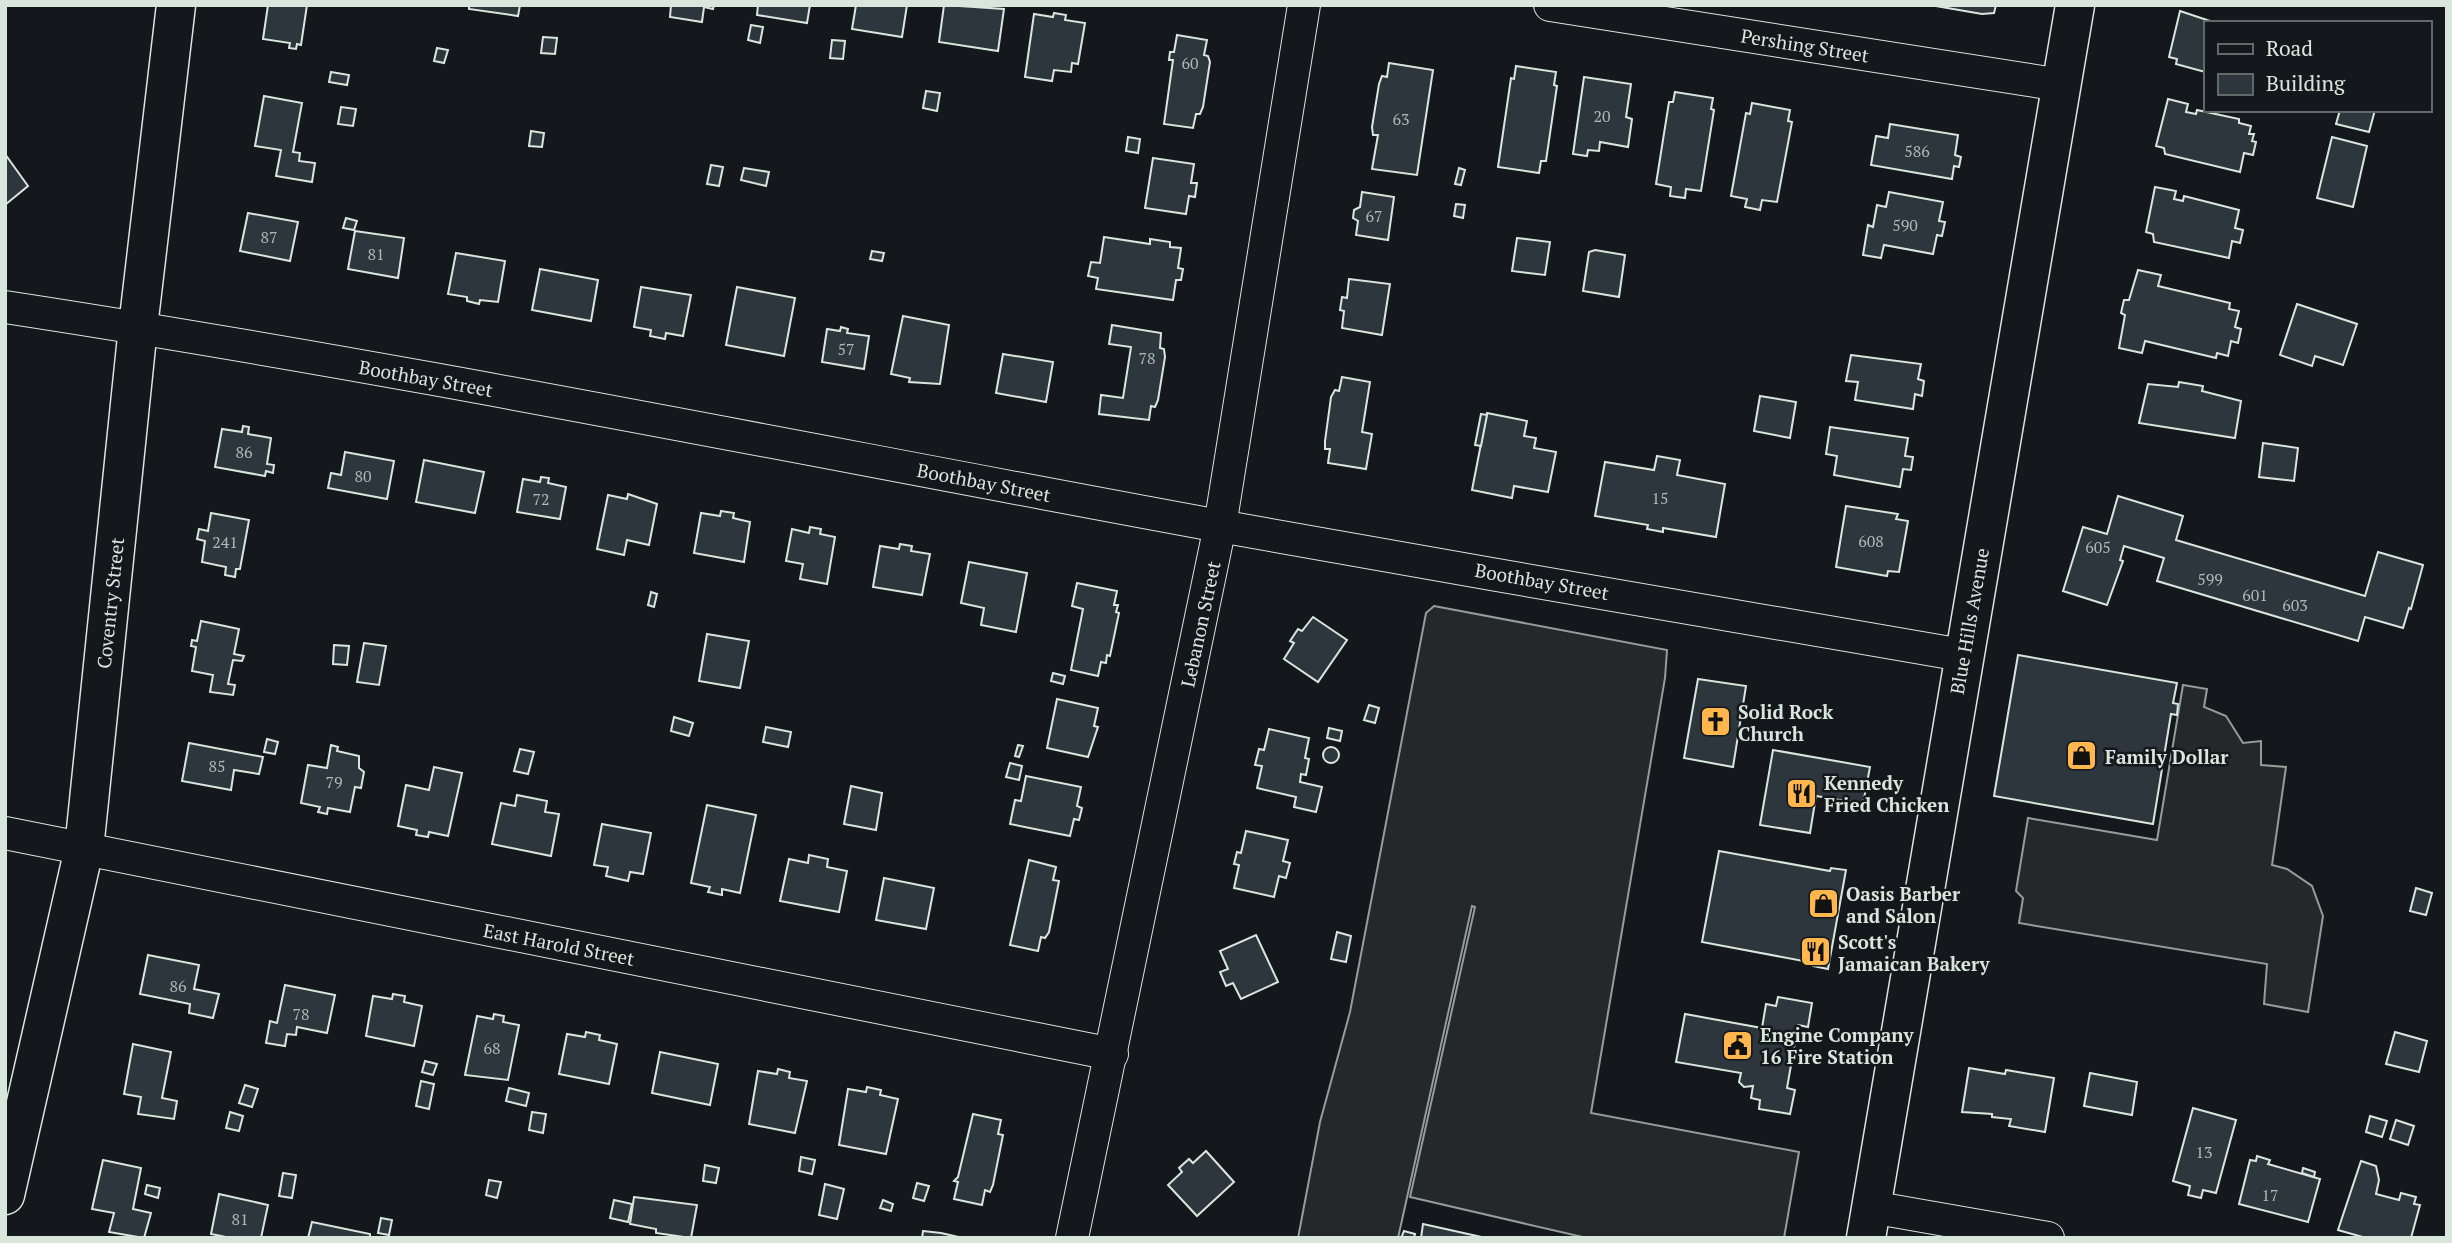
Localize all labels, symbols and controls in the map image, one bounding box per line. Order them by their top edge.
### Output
legend [2204,21,2431,112]
street label: Pershing Street [1739,23,1871,67]
text: Road [2266,34,2313,62]
house number: 60 [1181,52,1199,74]
text: Building [2266,69,2346,97]
house number: 20 [1593,105,1611,127]
house number: 63 [1392,108,1410,130]
house number: 586 [1904,140,1930,162]
house number: 67 [1365,205,1383,227]
house number: 590 [1892,214,1918,236]
house number: 87 [260,226,278,248]
house number: 81 [367,243,385,265]
house number: 57 [837,338,855,360]
house number: 78 [1138,347,1156,369]
street label: Boothbay Street [357,354,495,402]
house number: 86 [235,441,253,463]
street label: Boothbay Street [915,457,1053,507]
house number: 80 [354,465,372,487]
house number: 15 [1651,487,1669,509]
house number: 72 [532,488,550,510]
house number: 608 [1858,530,1884,552]
house number: 241 [212,531,238,553]
street label: Coventry Street [91,536,129,670]
house number: 605 [2085,536,2111,558]
street label: Blue Hills Avenue [1944,546,1994,696]
street label: Boothbay Street [1473,557,1611,605]
street label: Lebanon Street [1174,559,1226,689]
house number: 599 [2197,568,2223,590]
house number: 601 [2242,584,2268,606]
house number: 603 [2282,594,2308,616]
place label: Solid Rock Church [1738,699,1834,746]
church icon: Solid Rock Church [1698,705,1732,739]
shop icon: Family Dollar [2065,739,2099,773]
place label: Family Dollar [2105,744,2229,769]
house number: 85 [208,755,226,777]
place label: Kennedy Fried Chicken [1824,770,1950,817]
house number: 79 [325,771,343,793]
restaurant icon: Kennedy Fried Chicken [1784,776,1818,810]
place label: Oasis Barber and Salon [1846,881,1961,928]
shop icon: Oasis Barber and Salon [1806,887,1840,921]
street label: East Harold Street [481,917,637,971]
place label: Scott's Jamaican Bakery [1838,929,1990,976]
restaurant icon: Scott's Jamaican Bakery [1798,935,1832,969]
house number: 86 [169,975,187,997]
house number: 78 [292,1003,310,1025]
place label: Engine Company 16 Fire Station [1760,1022,1915,1069]
public building icon: Engine Company 16 Fire Station [1720,1028,1754,1062]
house number: 68 [483,1037,501,1059]
house number: 13 [2195,1141,2213,1163]
house number: 17 [2261,1184,2279,1206]
house number: 81 [231,1208,249,1230]

